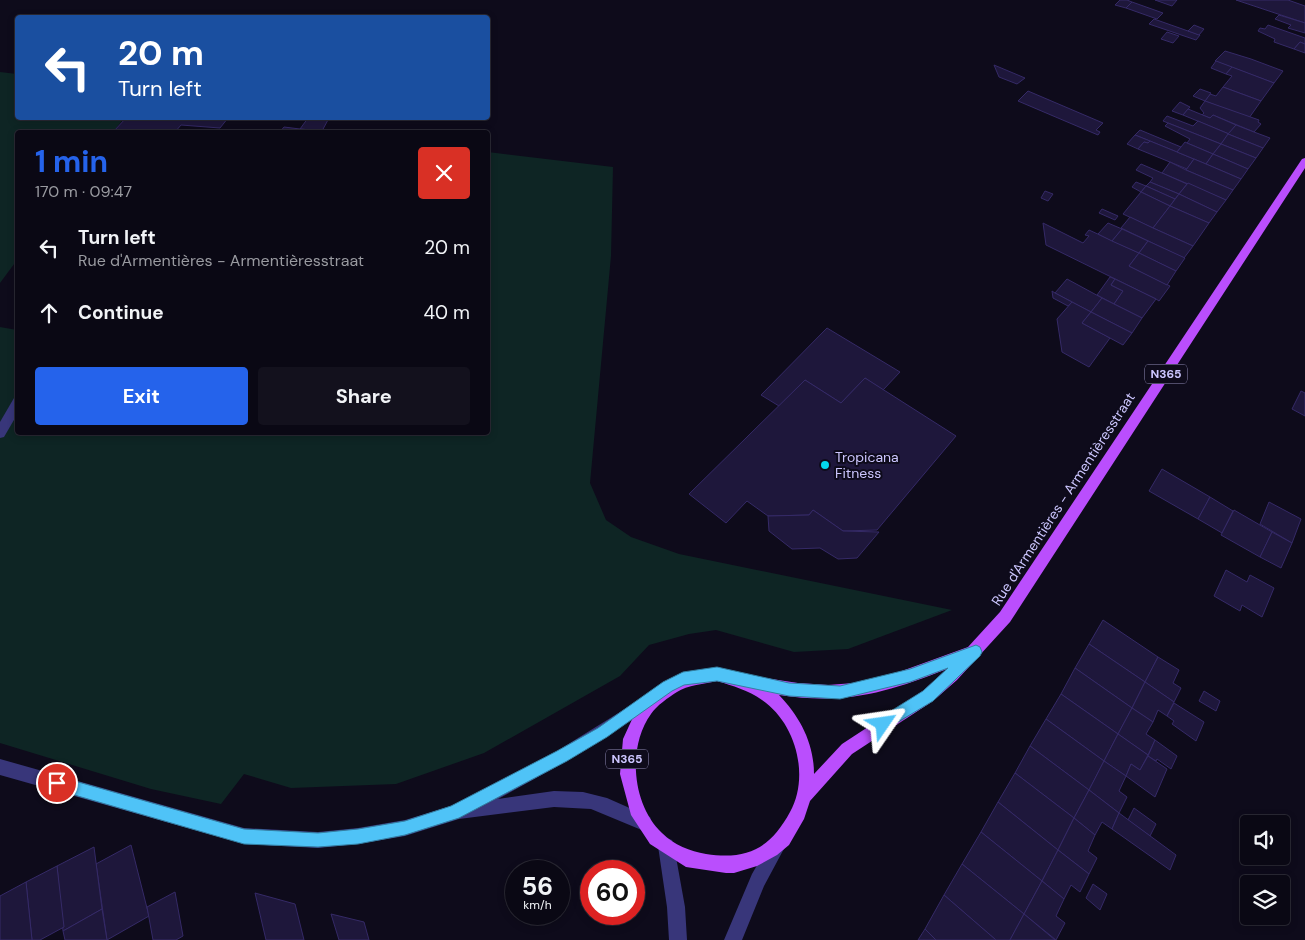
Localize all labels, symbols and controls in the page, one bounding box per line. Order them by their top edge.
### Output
text: 20 m [118,30,204,76]
icon: left [35,35,100,100]
text: Turn left [118,74,202,103]
text: 1 min [35,142,108,181]
button: close [418,147,470,199]
text: 170 m · 09:47 [35,181,132,202]
text: Turn left [78,225,156,250]
icon: left [35,234,63,262]
text: 20 m [424,235,470,260]
text: Rue d'Armentières - Armentièresstraat [78,250,364,271]
icon: ahead [35,299,63,327]
text: Continue [78,300,164,325]
text: 40 m [423,300,470,325]
road number: N365 [1145,364,1187,384]
button: Exit [35,367,248,425]
button: Share [258,367,470,425]
street label: Rue d'Armentières - Armentièresstraat [987,389,1139,609]
place label: Tropicana Fitness [835,448,899,482]
marker: Tropicana Fitness [819,459,831,471]
position arrow [856,697,908,749]
road number: N365 [606,750,648,769]
pin [36,762,78,804]
icon: arrive [43,769,71,797]
map controls [1240,815,1290,925]
button: sound [1240,815,1290,865]
speed limit sign: 60 [580,860,645,925]
text: 56 [522,870,553,903]
button: layers [1240,875,1290,925]
text: km/h [523,897,552,913]

